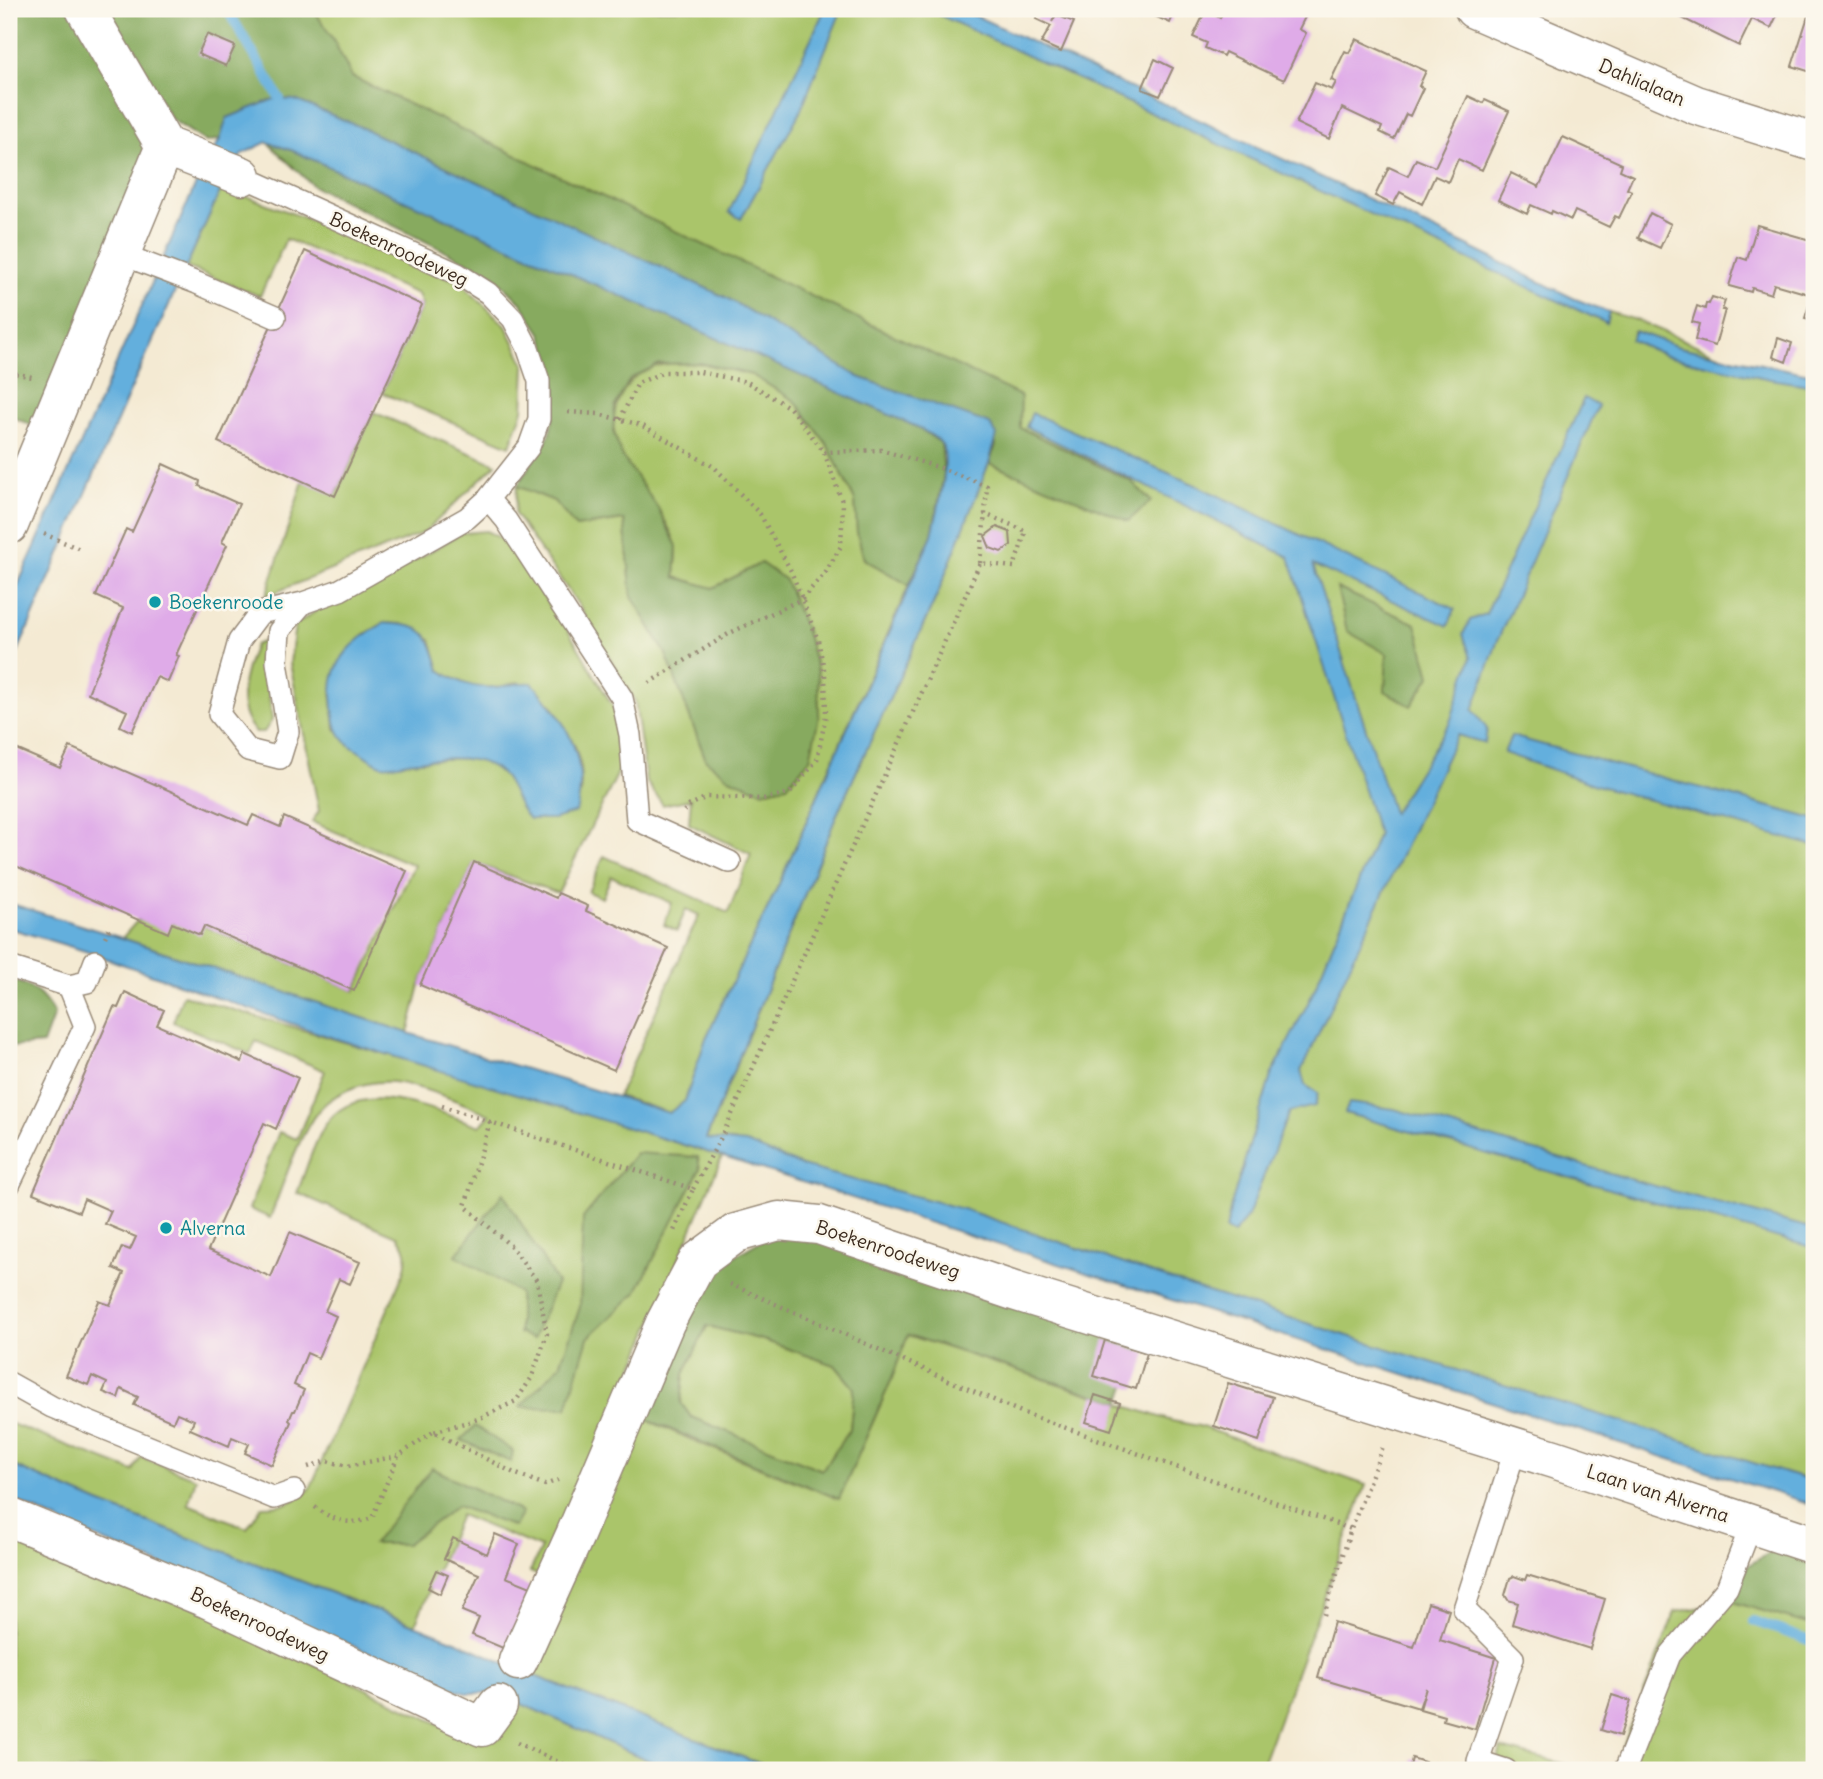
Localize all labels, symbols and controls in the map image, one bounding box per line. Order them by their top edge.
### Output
street label: Dahlialaan [1595,53,1689,111]
street label: Boekenroodeweg [326,206,472,292]
place label: Boekenroode [169,590,283,614]
marker: Boekenroode [147,594,163,610]
street label: Boekenroodeweg [813,1214,963,1284]
place label: Alverna [180,1216,246,1240]
marker: Alverna [158,1220,174,1236]
street label: Laan van Alverna [1584,1459,1732,1527]
street label: Boekenroodeweg [187,1581,333,1667]

